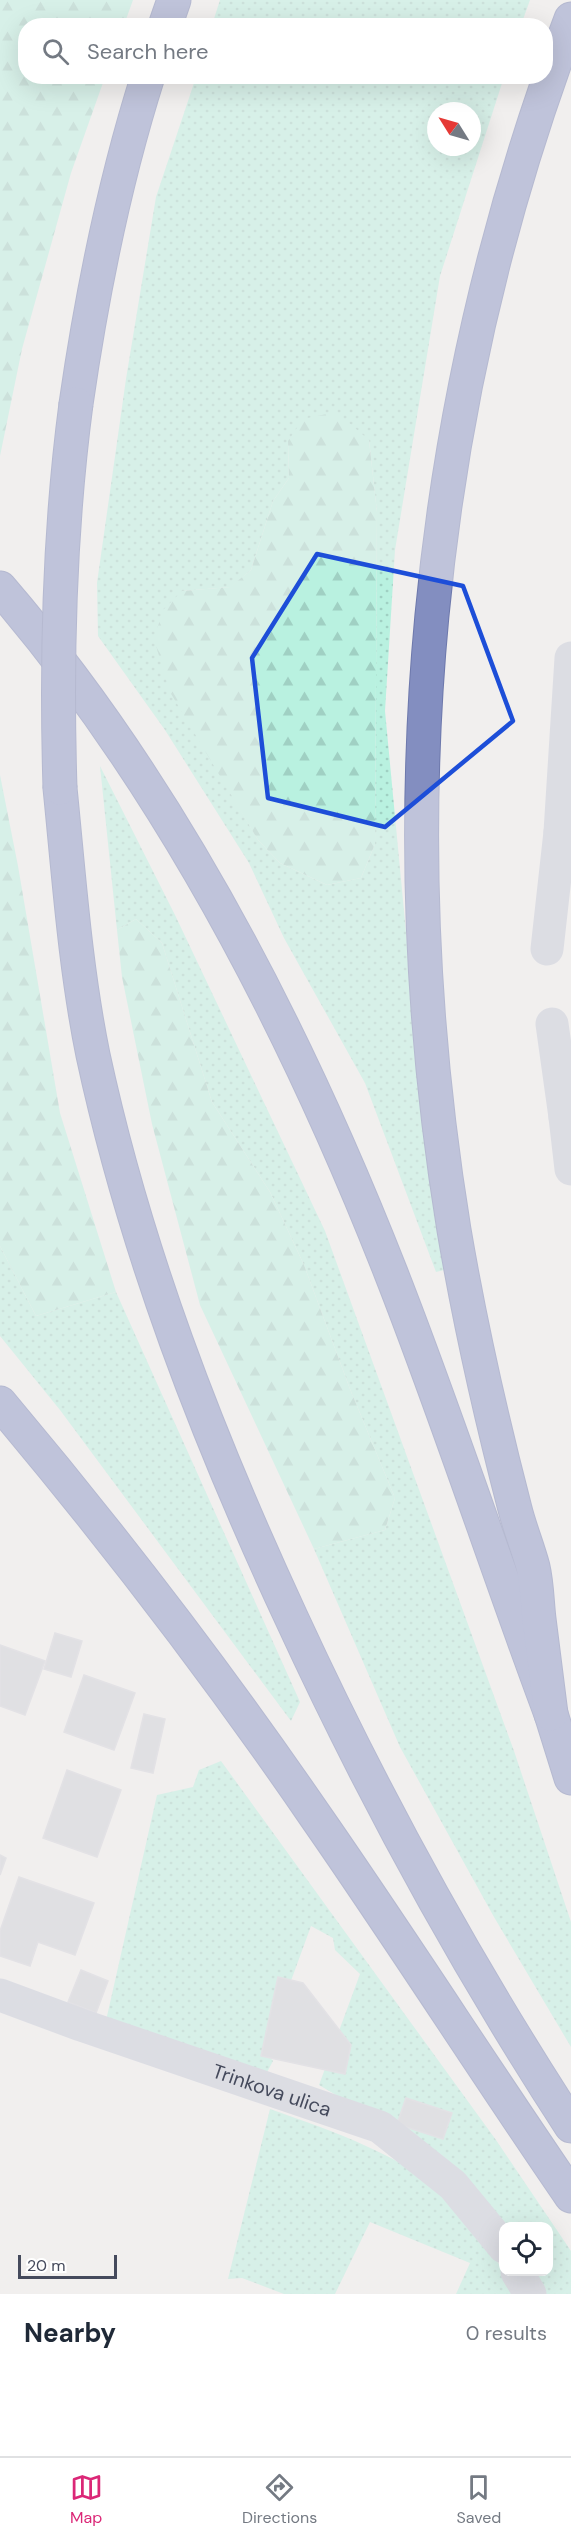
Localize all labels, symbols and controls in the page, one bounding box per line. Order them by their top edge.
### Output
search box [18,18,553,84]
icon: search [39,35,72,68]
text: Search here [87,37,208,66]
north arrow [427,102,481,156]
street label: Trinkova ulica [209,2058,335,2122]
map controls [499,2222,553,2276]
button: locate [499,2222,553,2276]
scale bar [18,2252,117,2280]
text: 20 m [27,2255,66,2276]
text: Nearby [24,2316,116,2350]
text: 0 results [466,2320,547,2346]
tab: Map [70,2471,103,2528]
tab: Directions [242,2471,317,2528]
tab: Saved [457,2471,501,2528]

